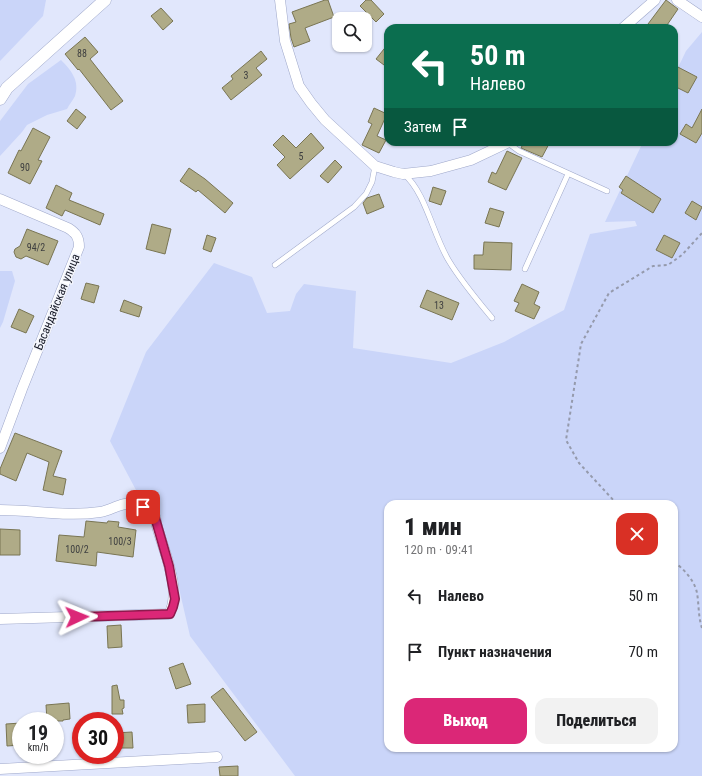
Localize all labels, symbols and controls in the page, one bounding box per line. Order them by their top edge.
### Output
map controls [332,12,372,52]
button: search [332,12,372,52]
text: 50 m [470,39,526,72]
icon: left [404,40,456,92]
house number: 88 [77,48,87,59]
house number: 3 [244,70,249,81]
text: Налево [470,73,526,94]
icon: arrive [449,116,471,138]
text: Затем [404,118,441,136]
house number: 5 [299,151,304,162]
house number: 90 [20,162,30,173]
house number: 94/2 [27,242,45,253]
street label: Басандайская улица [31,252,83,352]
house number: 13 [434,300,444,311]
pin [126,490,160,524]
icon: arrive [132,496,154,518]
text: 1 мин [404,513,462,541]
button: close [616,513,658,555]
house number: 100/3 [108,536,132,547]
text: 120 m · 09:41 [404,542,474,557]
house number: 100/2 [65,544,89,555]
icon: left [404,585,426,607]
text: Налево [438,587,484,605]
text: 50 m [628,587,658,605]
position arrow [56,596,98,638]
icon: arrive [404,641,426,663]
text: Пункт назначения [438,643,552,661]
text: 70 m [628,643,658,661]
button: Выход [404,698,527,744]
button: Поделиться [535,698,658,744]
speed limit sign: 30 [72,712,124,764]
text: 19 [28,721,48,745]
text: km/h [28,742,48,753]

